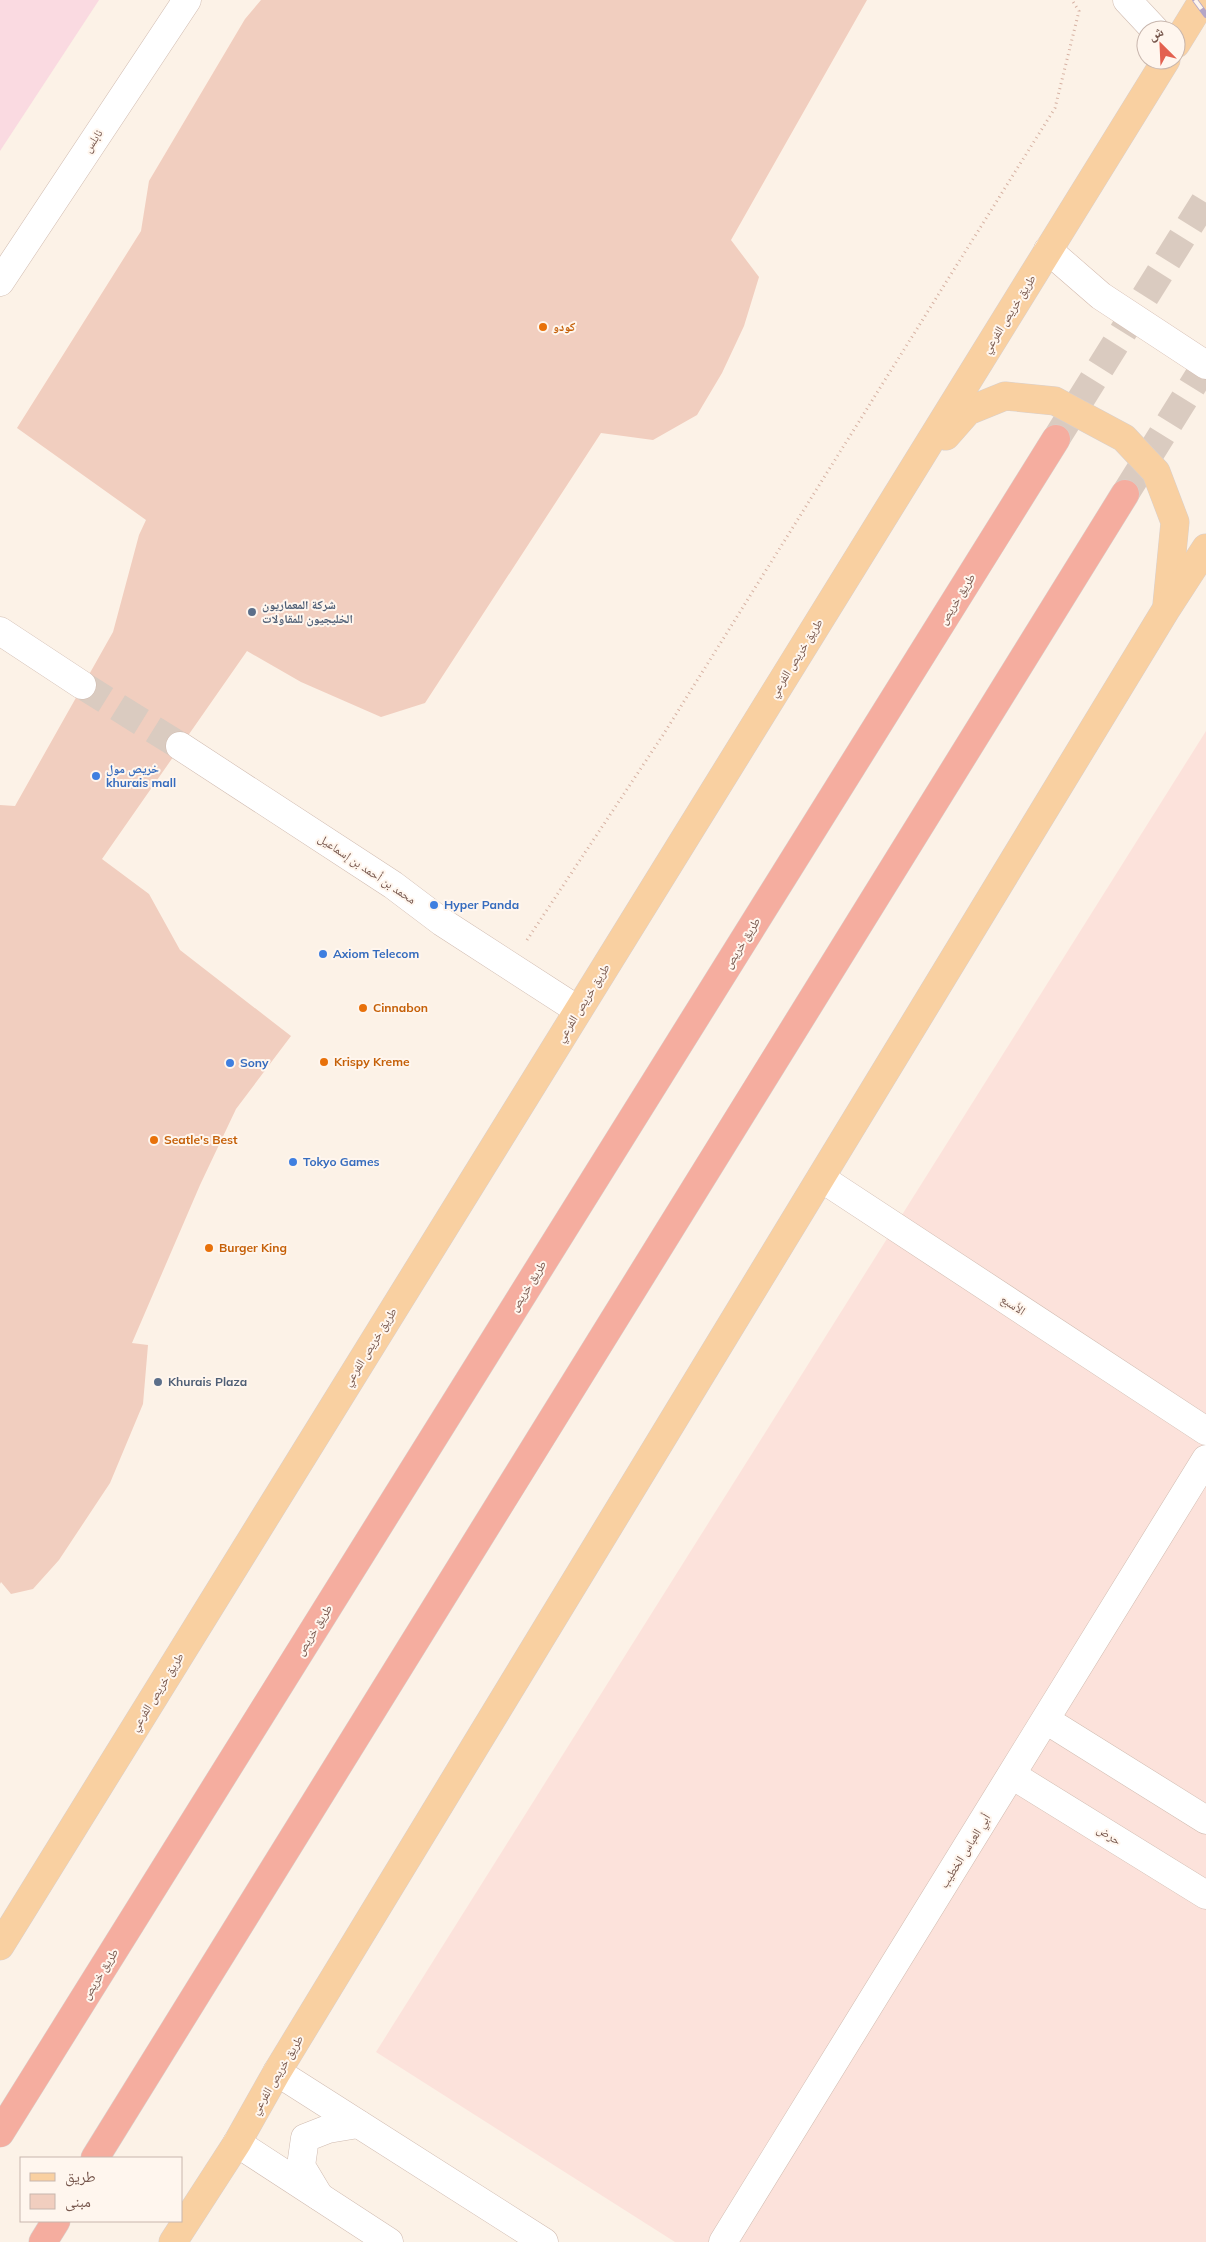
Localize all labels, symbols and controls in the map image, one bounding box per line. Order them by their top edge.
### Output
north arrow [1136,20,1186,70]
text: ش [1145,22,1166,44]
street label: نابلس [80,126,106,155]
street label: طريق خريص الفرعي [978,272,1041,357]
place label: كودو [553,319,576,334]
marker: كودو [537,321,549,333]
street label: طريق خريص [935,570,978,627]
place label: شركة المعماريون الخليجيون للمقاولات [262,597,353,627]
marker: شركة المعماريون الخليجيون للمقاولات [246,606,258,618]
street label: طريق خريص الفرعي [765,616,828,701]
place label: خريص مول khurais mall [106,761,176,790]
marker: خريص مول khurais mall [90,770,102,782]
street label: محمد بن أحمد بن إسماعيل [315,830,419,907]
place label: Hyper Panda [444,897,519,912]
marker: Hyper Panda [428,899,440,911]
street label: طريق خريص [720,914,763,971]
place label: Axiom Telecom [333,946,419,961]
marker: Axiom Telecom [317,948,329,960]
street label: طريق خريص الفرعي [552,961,615,1046]
place label: Cinnabon [373,1000,428,1015]
marker: Cinnabon [357,1002,369,1014]
place label: Krispy Kreme [334,1054,410,1069]
place label: Sony [240,1055,269,1070]
marker: Krispy Kreme [318,1056,330,1068]
marker: Sony [224,1057,236,1069]
place label: Seatle's Best [164,1132,238,1147]
marker: Seatle's Best [148,1134,160,1146]
place label: Tokyo Games [303,1154,380,1169]
marker: Tokyo Games [287,1156,299,1168]
place label: Burger King [219,1240,287,1255]
marker: Burger King [203,1242,215,1254]
street label: طريق خريص [506,1257,549,1314]
street label: الأسبع [998,1291,1028,1318]
street label: طريق خريص الفرعي [339,1305,402,1390]
place label: Khurais Plaza [168,1374,247,1389]
marker: Khurais Plaza [152,1376,164,1388]
street label: طريق خريص [292,1601,335,1658]
street label: طريق خريص الفرعي [126,1650,189,1735]
street label: أبي العباس الخطيب [936,1811,996,1892]
street label: حرض [1094,1821,1124,1848]
street label: طريق خريص [78,1945,121,2002]
street label: طريق خريص الفرعي [247,2032,309,2119]
legend [20,2157,182,2222]
text: طريق [65,2167,96,2187]
text: مبنى [65,2192,91,2212]

